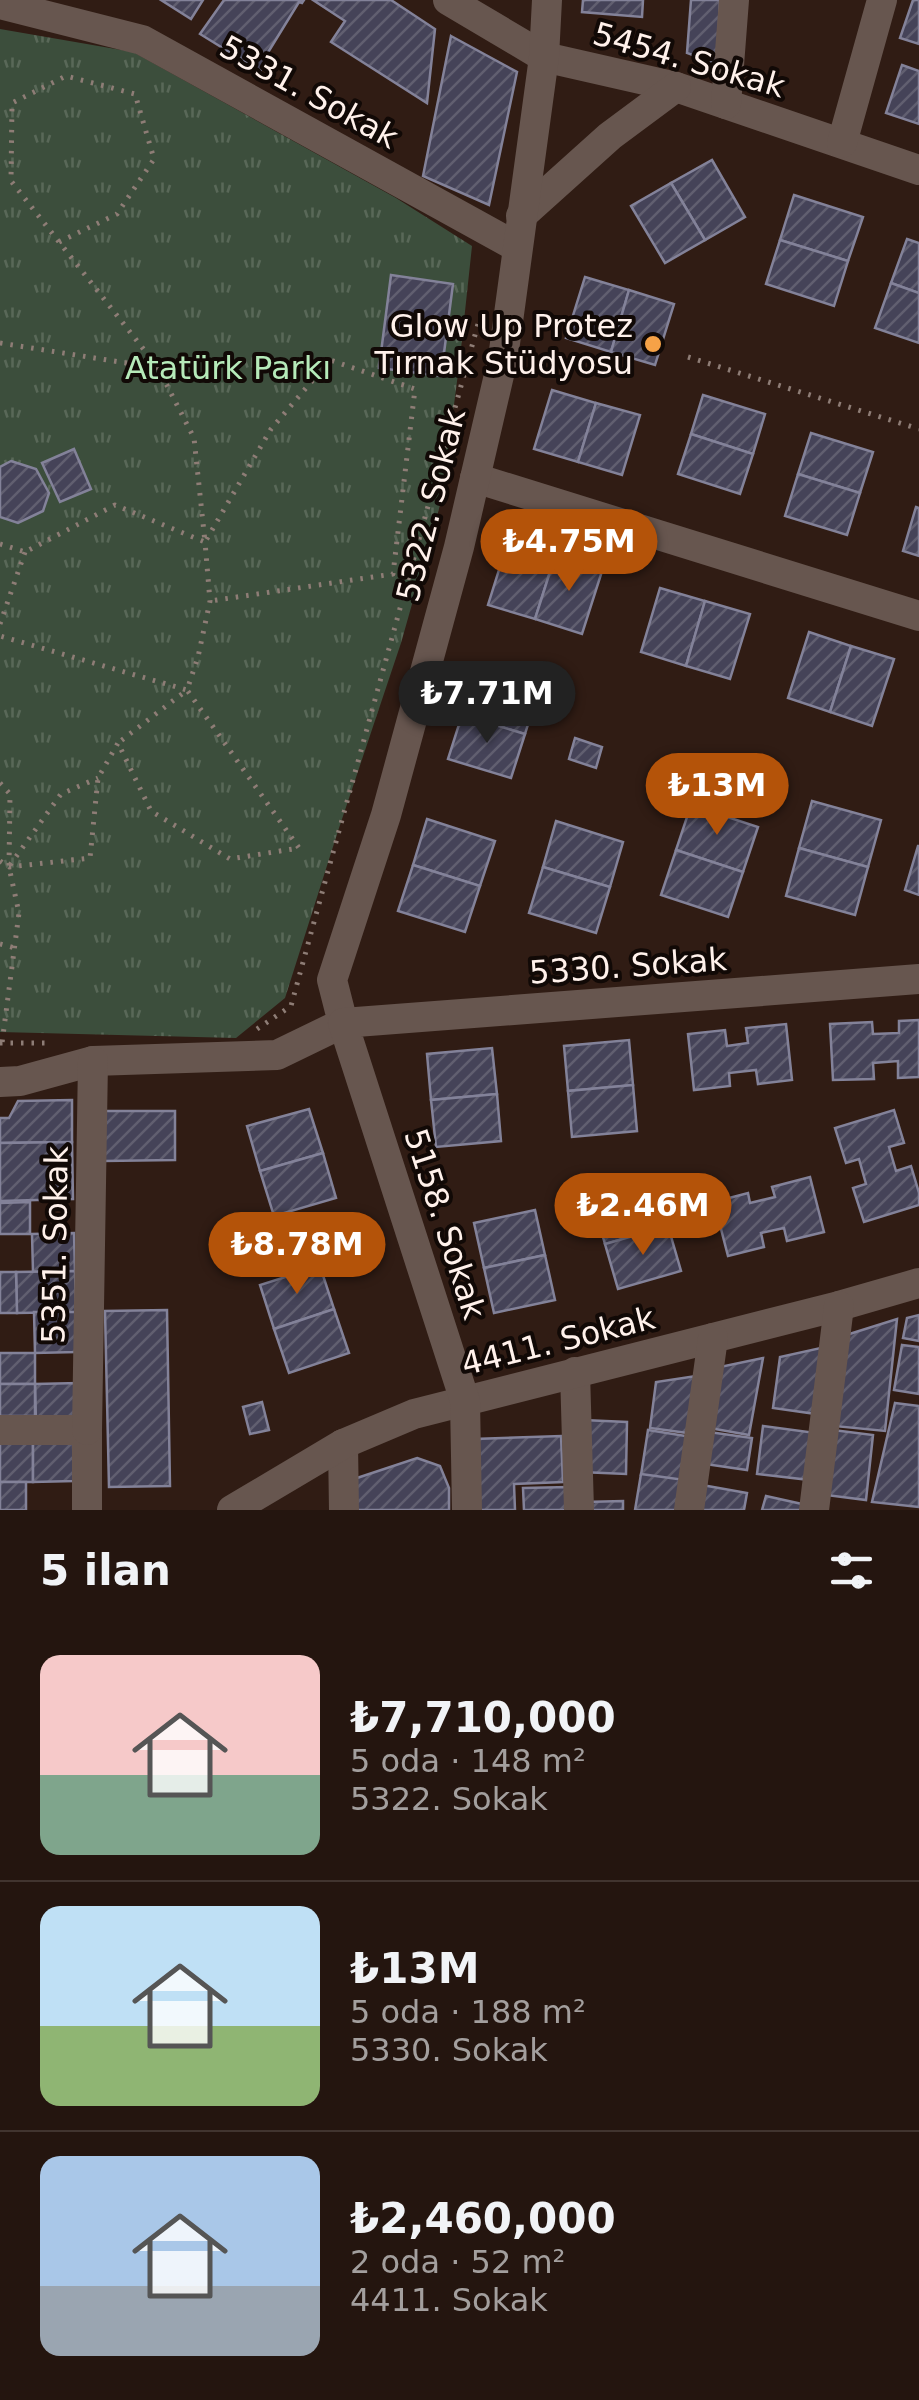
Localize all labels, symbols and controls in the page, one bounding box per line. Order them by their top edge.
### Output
street label: 5454. Sokak [589,14,790,106]
street label: 5331. Sokak [213,27,405,157]
place label: Glow Up Protez Tırnak Stüdyosu [373,307,633,382]
marker: Glow Up Protez Tırnak Stüdyosu [642,333,664,355]
park label: Atatürk Parkı [125,349,331,387]
street label: 5322. Sokak [389,404,473,606]
pin: ₺4.75M [488,509,650,594]
text: ₺4.75M [502,522,636,560]
pin: ₺7.71M [406,661,568,746]
text: ₺7.71M [420,674,554,712]
pin: ₺13M [658,753,776,838]
text: ₺13M [668,766,766,804]
street label: 5330. Sokak [528,940,728,992]
street label: 5158. Sokak [396,1124,494,1324]
street label: 5351. Sokak [34,1145,76,1344]
pin: ₺2.46M [562,1173,724,1258]
text: ₺2.46M [576,1186,710,1224]
pin: ₺8.78M [216,1212,378,1297]
text: ₺8.78M [230,1225,364,1263]
street label: 4411. Sokak [457,1299,659,1383]
icon: filters [824,1543,879,1598]
text: 5 ilan [40,1546,171,1595]
text: ₺7,710,000 [350,1693,616,1742]
icon: home [120,1695,240,1815]
text: 5 oda · 148 m² [350,1742,586,1780]
text: 5322. Sokak [350,1780,548,1818]
text: ₺13M [350,1944,479,1993]
icon: home [120,1946,240,2066]
text: 5 oda · 188 m² [350,1993,586,2031]
text: 5330. Sokak [350,2031,548,2069]
text: ₺2,460,000 [350,2194,616,2243]
icon: home [120,2196,240,2316]
text: 2 oda · 52 m² [350,2243,565,2281]
text: 4411. Sokak [350,2281,548,2319]

